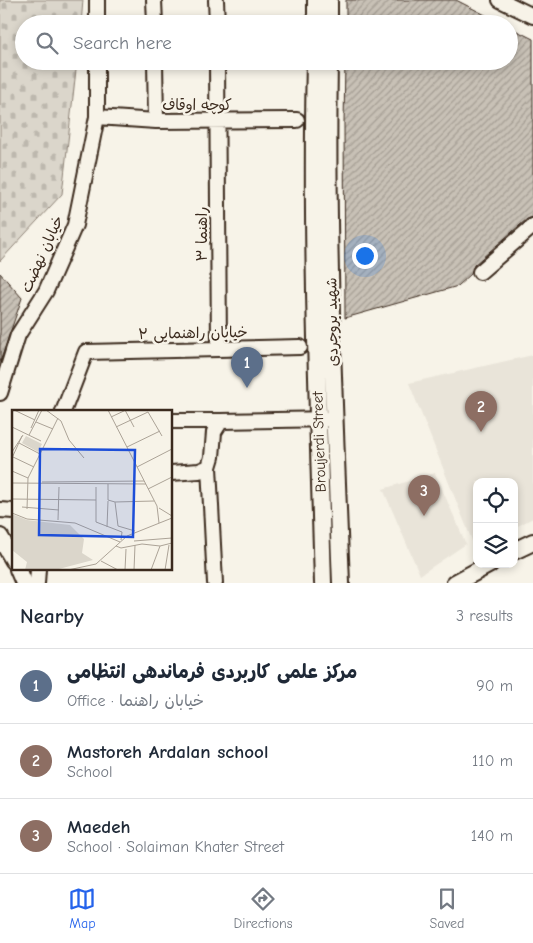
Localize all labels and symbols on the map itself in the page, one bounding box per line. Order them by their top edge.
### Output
street label: کوچه اوقاف [162,96,232,115]
street label: راهنما ۳ [193,207,211,261]
street label: خیابان نهضت [17,213,67,295]
your location [352,243,378,269]
street label: شهید بروجردی [322,277,342,367]
street label: خیابان راهنمایی ۲ [138,323,248,344]
pin: 1 [231,347,263,388]
street label: Broujerdi Street [308,390,330,493]
pin: 2 [465,391,497,432]
inset map [12,410,172,570]
pin: 3 [408,475,440,516]

